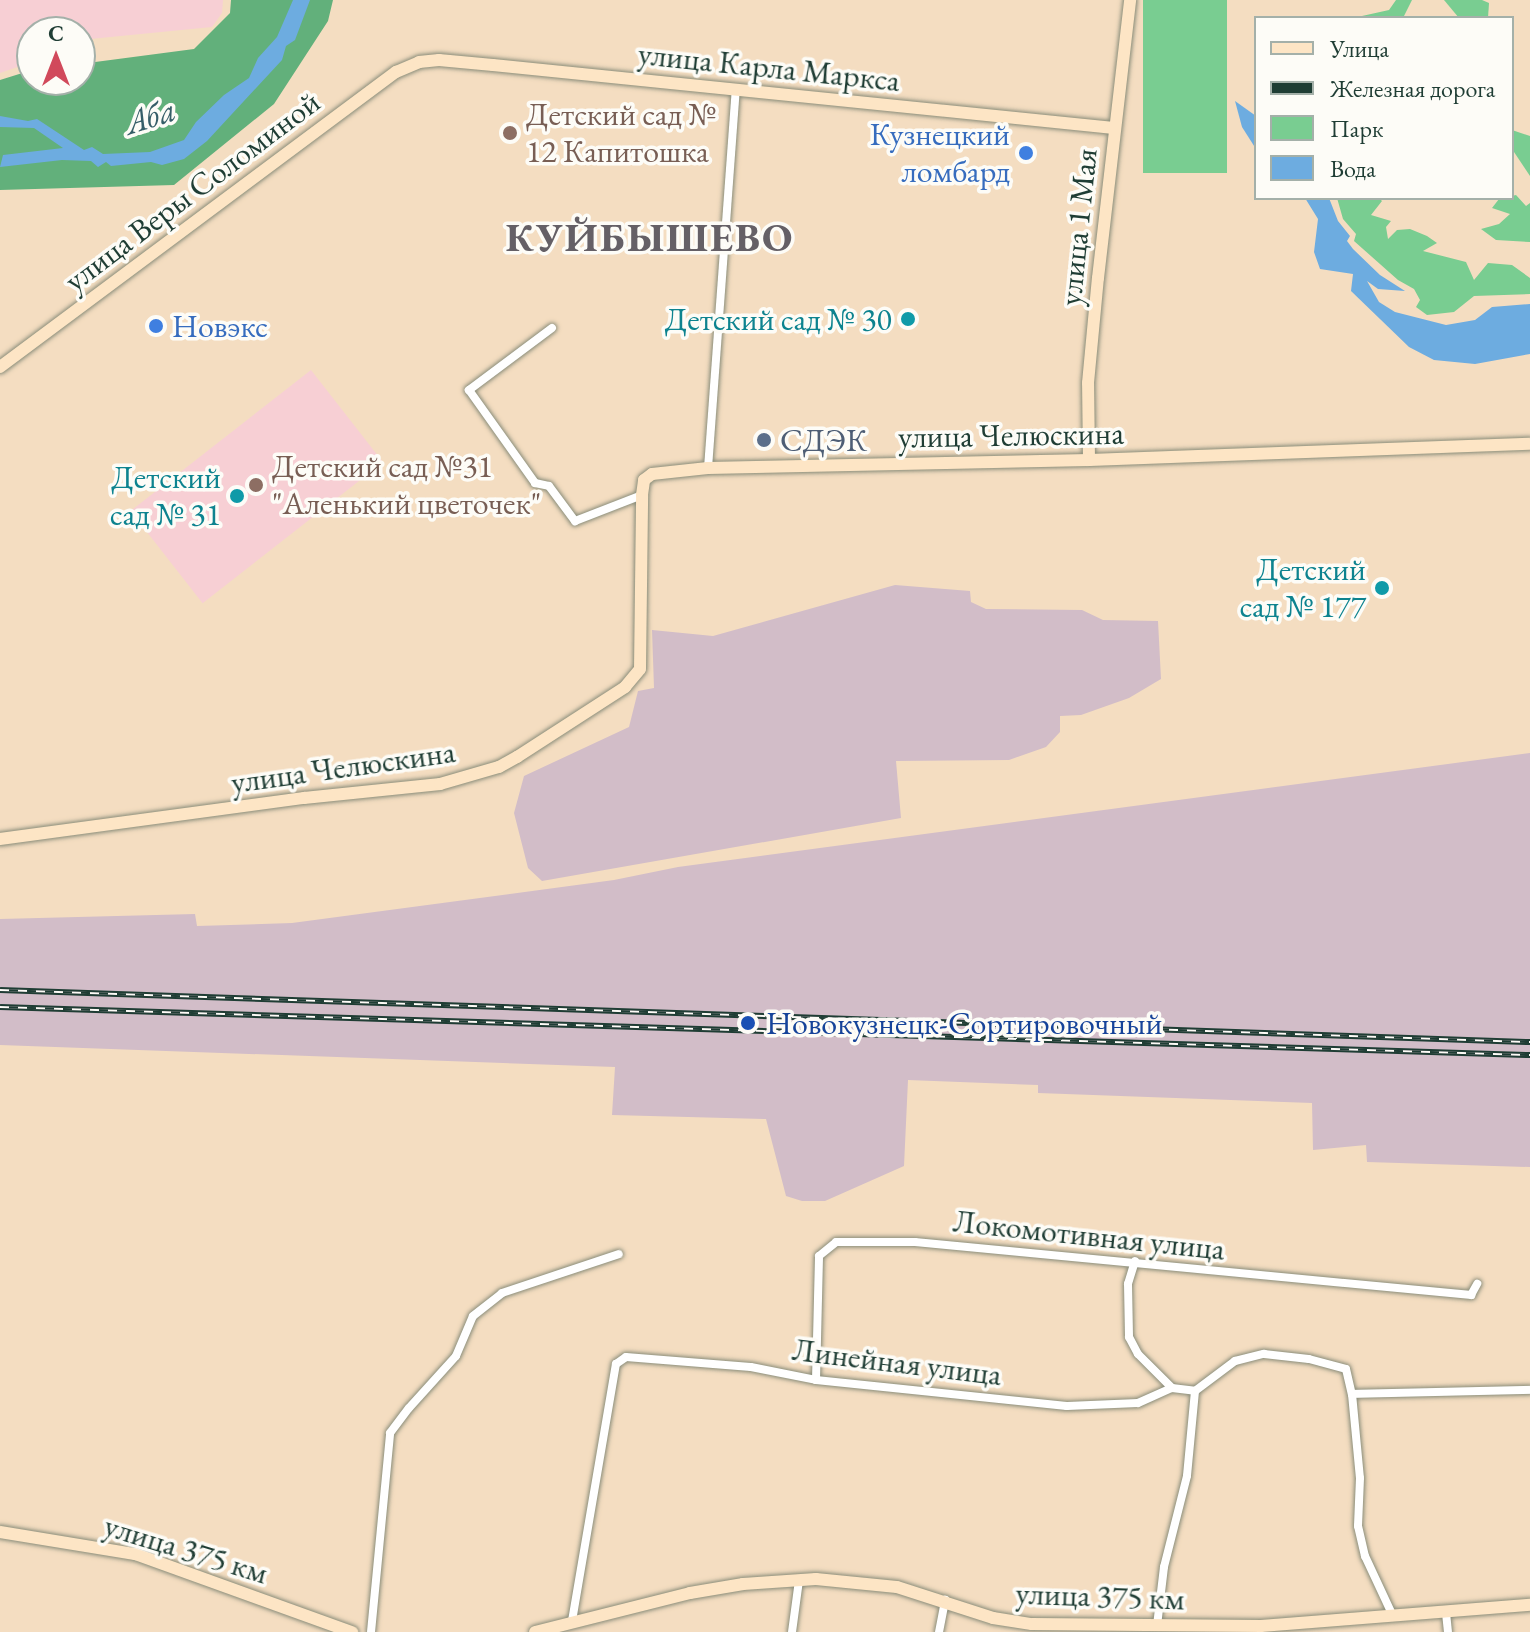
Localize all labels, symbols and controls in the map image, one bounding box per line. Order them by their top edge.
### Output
north arrow [16,16,96,96]
legend [1254,16,1514,200]
text: С [48,19,64,48]
text: Улица [1330,33,1389,64]
street label: улица Карла Маркса [636,34,902,100]
text: Железная дорога [1330,73,1495,104]
street label: улица Веры Соломиной [57,82,327,300]
water label: Аба [119,89,181,143]
place label: Детский сад № 12 Капитошка [526,96,716,171]
text: Парк [1330,113,1383,144]
place label: Кузнецкий ломбард [870,116,1010,191]
marker: Детский сад № 12 Капитошка [501,124,519,142]
marker: Кузнецкий ломбард [1017,144,1035,162]
street label: улица 1 Мая [1051,146,1105,308]
text: Вода [1330,153,1376,184]
district label: КУЙБЫШЕВО [506,213,794,261]
place label: Детский сад № 30 [665,300,892,338]
place label: Новэкс [172,307,268,345]
marker: Детский сад № 30 [899,310,917,328]
marker: Новэкс [147,317,165,335]
street label: улица Челюскина [898,414,1124,456]
place label: СДЭК [780,421,867,459]
marker: СДЭК [755,431,773,449]
place label: Детский сад №31 "Аленький цветочек" [272,448,541,523]
place label: Детский сад № 31 [110,459,221,534]
marker: Детский сад №31 "Аленький цветочек" [247,476,265,494]
marker: Детский сад № 31 [228,487,246,505]
place label: Детский сад № 177 [1240,551,1366,626]
marker: Детский сад № 177 [1373,579,1391,597]
street label: улица Челюскина [228,732,458,802]
place label: Новокузнецк-Сортировочный [766,1004,1162,1042]
marker: Новокузнецк-Сортировочный [737,1012,759,1034]
street label: Локомотивная улица [951,1202,1227,1268]
street label: Линейная улица [790,1330,1004,1394]
street label: улица 375 км [100,1506,272,1592]
street label: улица 375 км [1015,1574,1185,1618]

